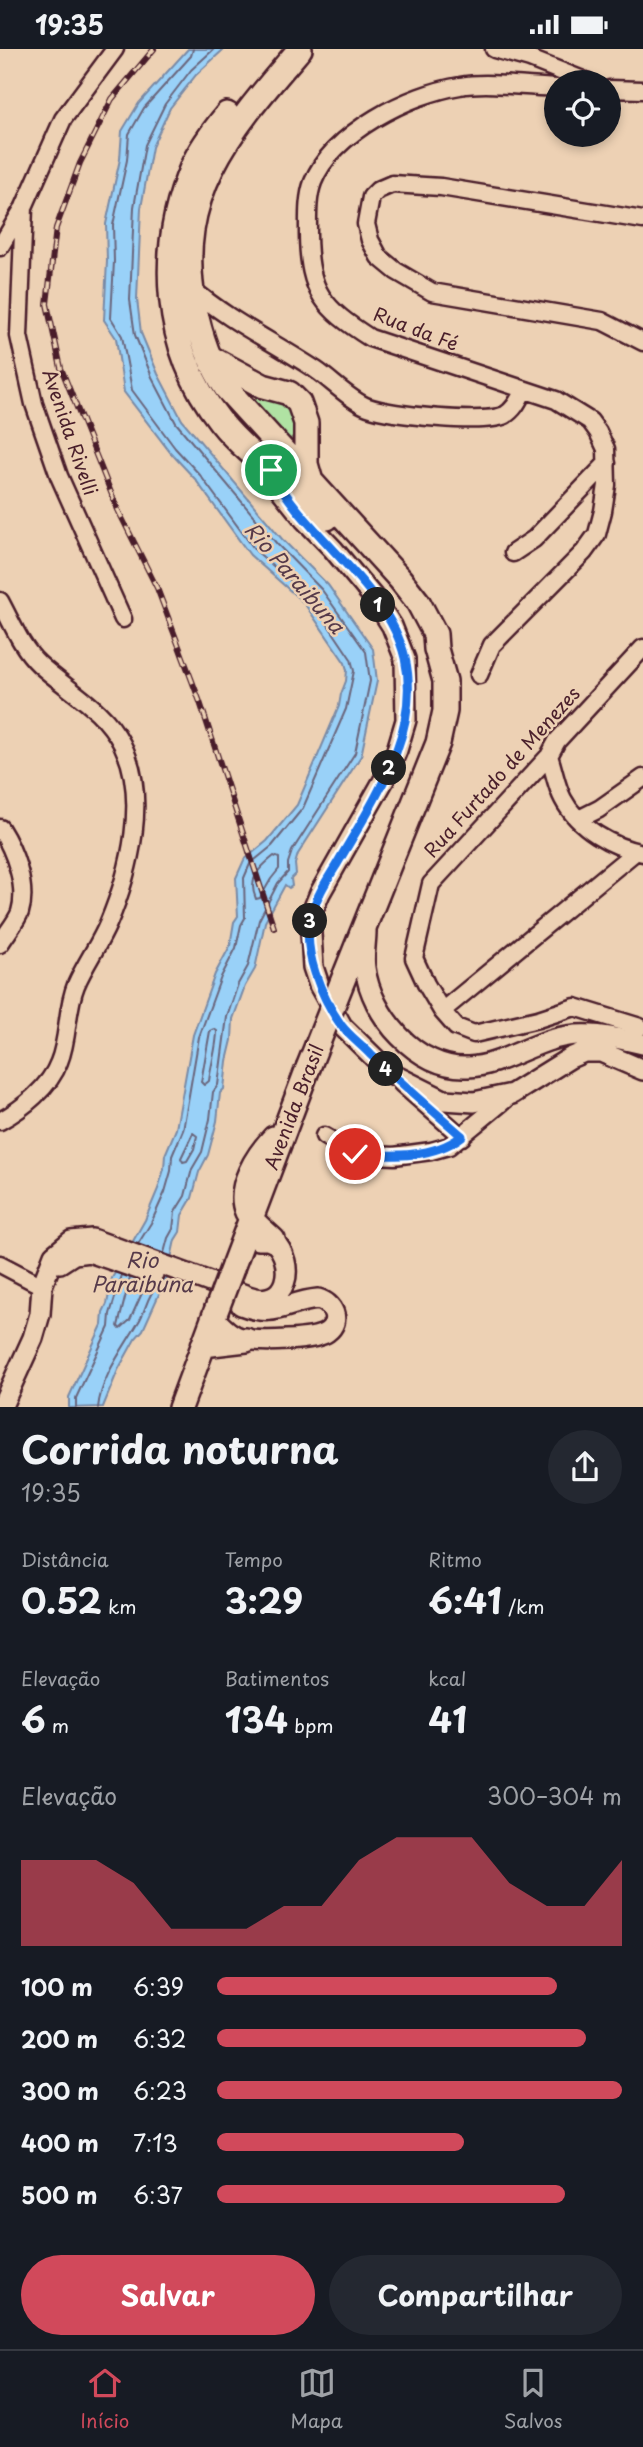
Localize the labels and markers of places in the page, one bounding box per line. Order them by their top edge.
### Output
pin [241,440,301,500]
pin: 1 [360,587,396,623]
pin: 2 [372,751,406,785]
pin: 3 [292,903,328,939]
pin: 4 [368,1051,404,1087]
pin [325,1124,385,1184]

